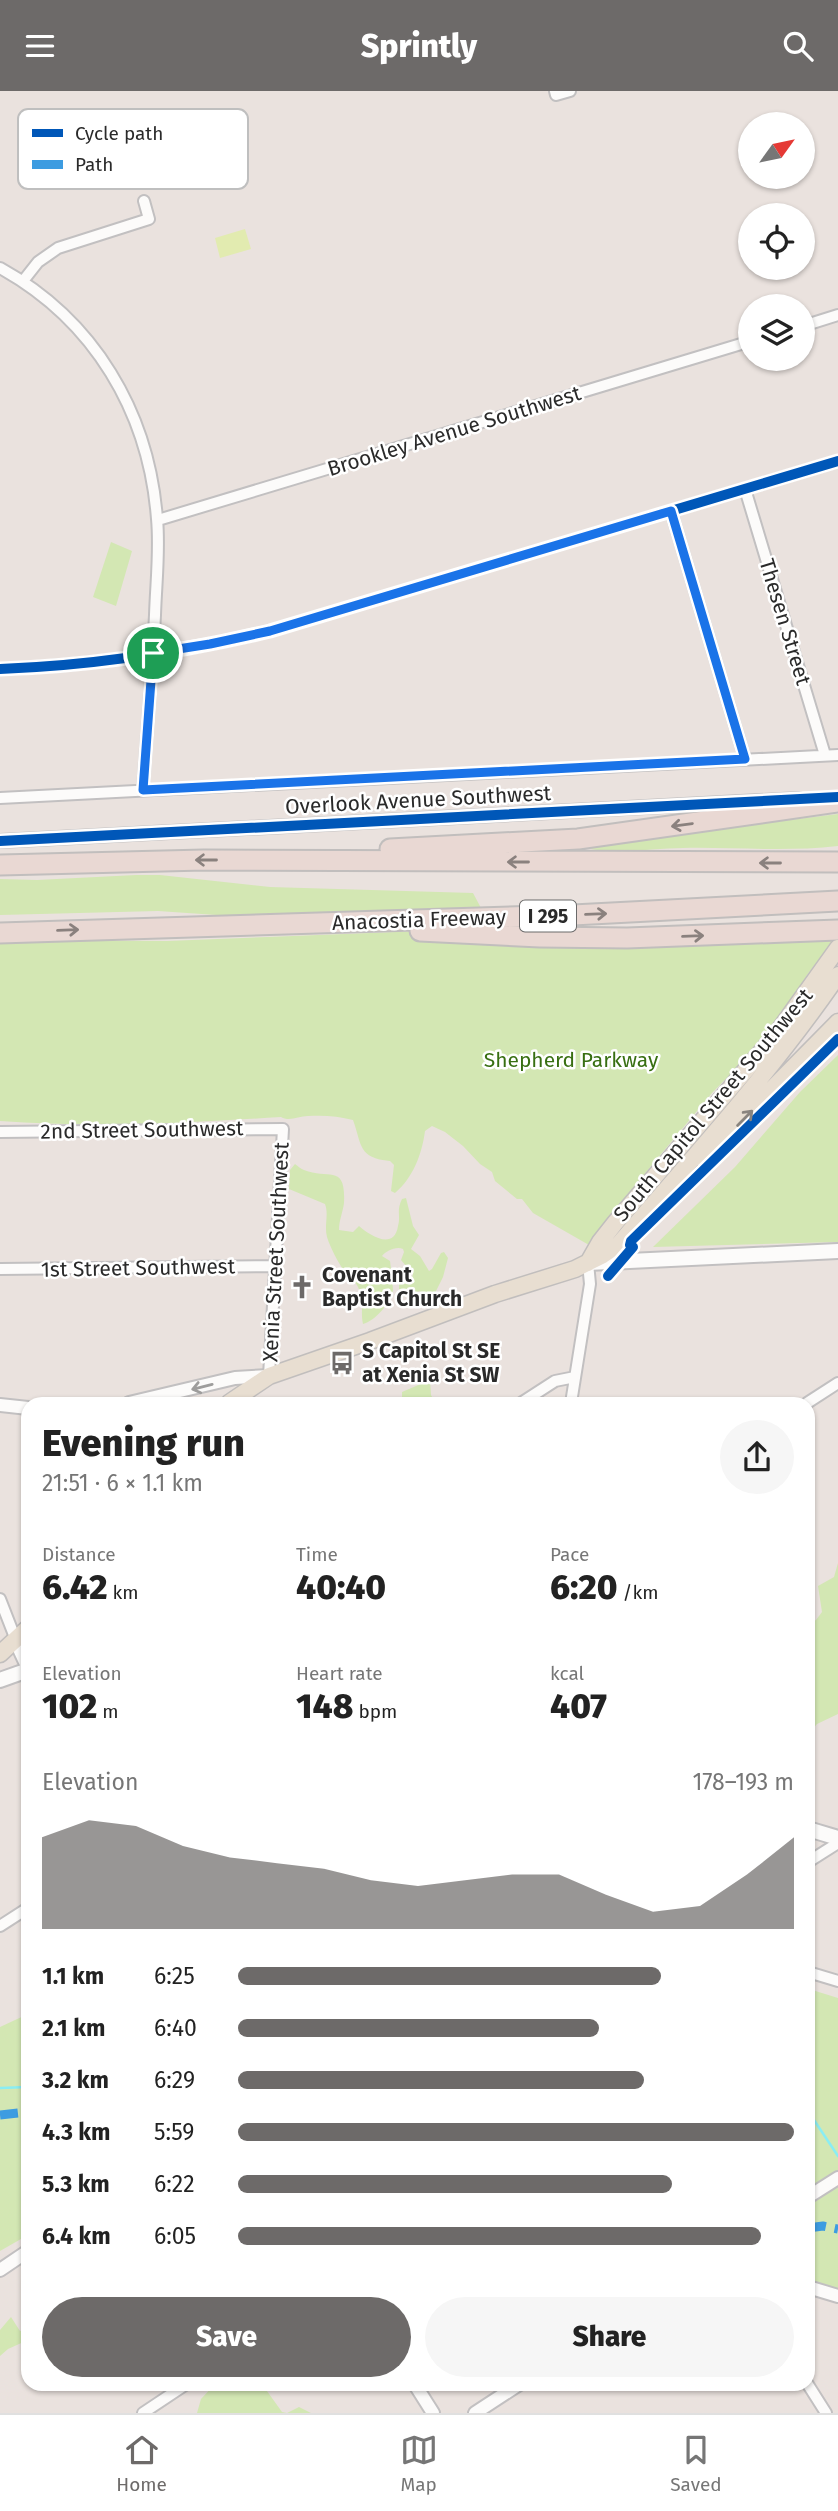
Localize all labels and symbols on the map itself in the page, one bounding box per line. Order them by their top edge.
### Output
legend [18,109,248,189]
north arrow [738,112,816,189]
text: Cycle path [75,122,163,145]
text: Path [75,153,113,176]
street label: Brookley Avenue Southwest [324,380,584,482]
street label: Thesen Street [753,556,817,689]
pin [123,623,183,683]
street label: Overlook Avenue Southwest [284,780,552,820]
one-way arrow [671,819,694,832]
one-way arrow [195,853,218,867]
one-way arrow [507,855,530,868]
one-way arrow [759,856,782,870]
road number: I 295 [520,901,576,931]
street label: Anacostia Freeway [332,904,507,936]
one-way arrow [584,908,607,921]
one-way arrow [56,924,79,937]
one-way arrow [682,930,705,943]
street label: South Capitol Street Southwest [608,983,818,1227]
park label: Shepherd Parkway [484,1047,659,1073]
one-way arrow [736,1109,753,1126]
street label: 2nd Street Southwest [40,1115,244,1145]
street label: Xenia Street Southwest [257,1141,295,1363]
street label: 1st Street Southwest [41,1253,236,1283]
place label: Covenant Baptist Church [322,1262,462,1312]
church icon: Covenant Baptist Church [288,1273,316,1301]
place label: S Capitol St SE at Xenia St SW [362,1338,500,1388]
bus stop icon: S Capitol St SE at Xenia St SW [328,1349,356,1377]
one-way arrow [191,1381,214,1394]

